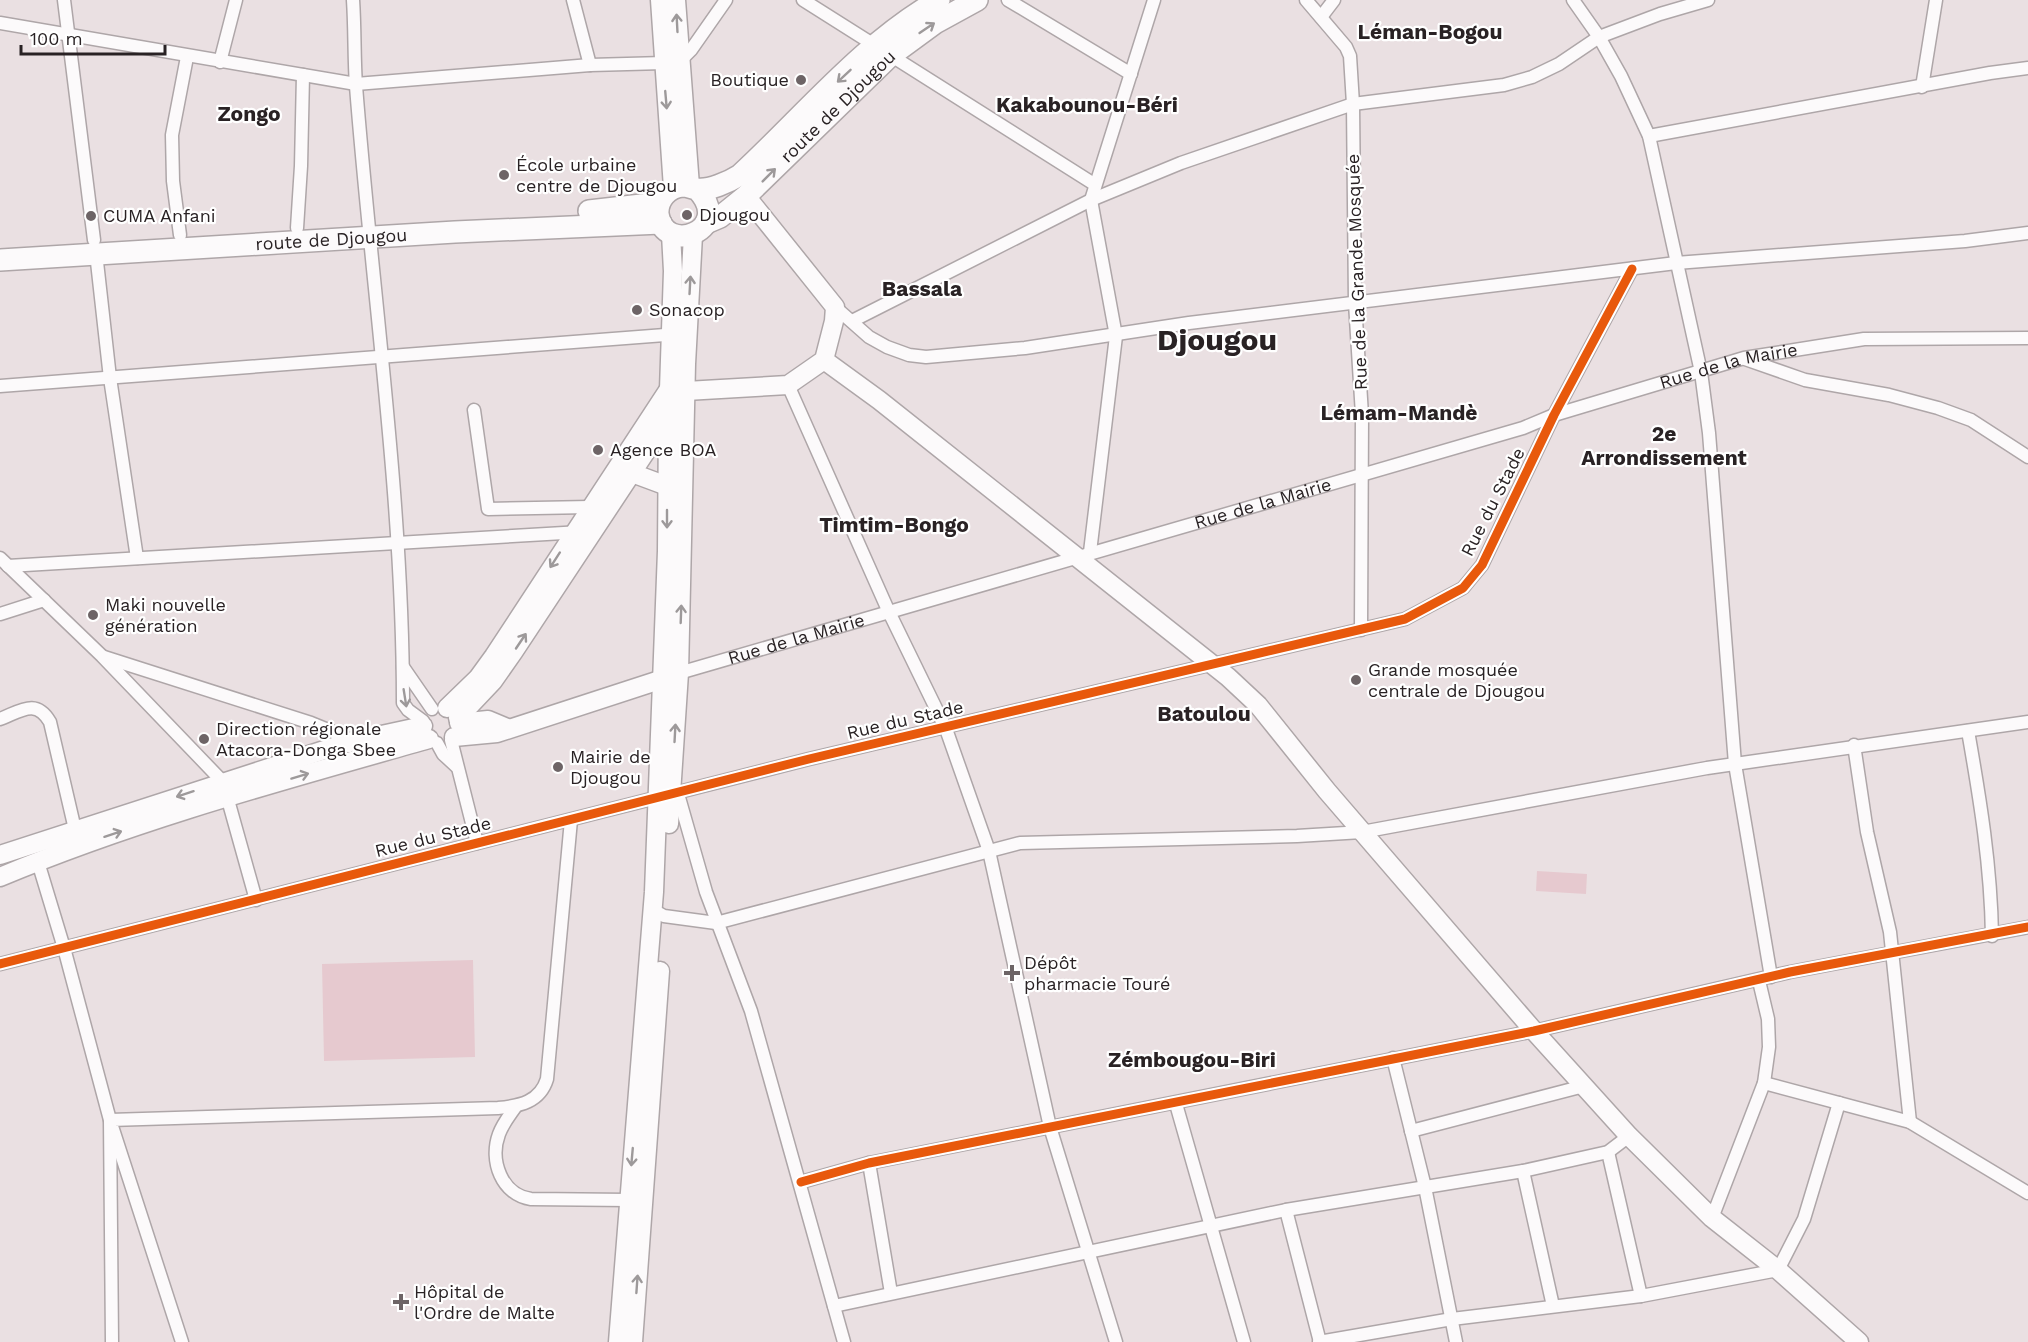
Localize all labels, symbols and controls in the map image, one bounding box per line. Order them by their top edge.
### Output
one-way arrow [672,14,683,34]
scale bar [21,18,165,56]
district label: Léman-Bogou [1358,19,1502,44]
one-way arrow [918,22,935,34]
text: 100 m [30,28,83,49]
street label: route de Djougou [776,46,899,167]
one-way arrow [837,68,852,83]
place label: Boutique [710,69,789,90]
marker: Boutique [794,73,808,87]
one-way arrow [661,90,672,110]
district label: Kakabounou-Béri [996,92,1178,117]
district label: Zongo [217,101,281,126]
street label: Rue de la Grande Mosquée [1342,153,1371,391]
place label: École urbaine centre de Djougou [516,154,677,196]
one-way arrow [761,167,776,182]
marker: École urbaine centre de Djougou [497,168,511,182]
place label: Djougou [699,204,770,225]
place label: CUMA Anfani [103,205,216,226]
marker: Djougou [680,208,694,222]
marker: CUMA Anfani [84,209,98,223]
street label: route de Djougou [255,224,408,254]
one-way arrow [685,276,696,296]
district label: Bassala [882,276,963,301]
place label: Sonacop [649,299,725,320]
marker: Sonacop [630,303,644,317]
district label: Djougou [1157,322,1277,357]
street label: Rue de la Mairie [1657,339,1799,393]
district label: Lémam-Mandè [1320,400,1478,425]
district label: 2e Arrondissement [1581,421,1747,470]
place label: Agence BOA [610,439,716,460]
marker: Agence BOA [591,443,605,457]
street label: Rue du Stade [1456,444,1529,559]
street label: Rue de la Mairie [1192,473,1334,533]
one-way arrow [661,509,673,529]
district label: Timtim-Bongo [819,512,969,537]
one-way arrow [549,551,561,568]
place label: Maki nouvelle génération [105,594,226,636]
one-way arrow [675,605,686,625]
marker: Maki nouvelle génération [86,608,100,622]
street label: Rue de la Mairie [725,609,867,668]
one-way arrow [515,633,527,649]
place label: Grande mosquée centrale de Djougou [1368,659,1545,701]
marker: Grande mosquée centrale de Djougou [1349,673,1363,687]
one-way arrow [400,688,411,707]
street label: Rue du Stade [845,696,965,743]
district label: Batoulou [1157,701,1251,726]
place label: Direction régionale Atacora-Donga Sbee [216,718,396,760]
one-way arrow [670,724,681,744]
marker: Direction régionale Atacora-Donga Sbee [197,732,211,746]
place label: Mairie de Djougou [570,746,651,788]
marker: Mairie de Djougou [551,760,565,774]
one-way arrow [290,770,309,781]
one-way arrow [176,789,195,800]
street label: Rue du Stade [373,812,493,861]
one-way arrow [103,828,122,839]
place label: Dépôt pharmacie Touré [1024,952,1170,994]
marker: Dépôt pharmacie Touré [1005,966,1019,980]
district label: Zémbougou-Biri [1108,1047,1276,1072]
one-way arrow [627,1146,638,1166]
one-way arrow [632,1274,643,1294]
place label: Hôpital de l'Ordre de Malte [414,1281,555,1323]
marker: Hôpital de l'Ordre de Malte [392,1293,410,1311]

